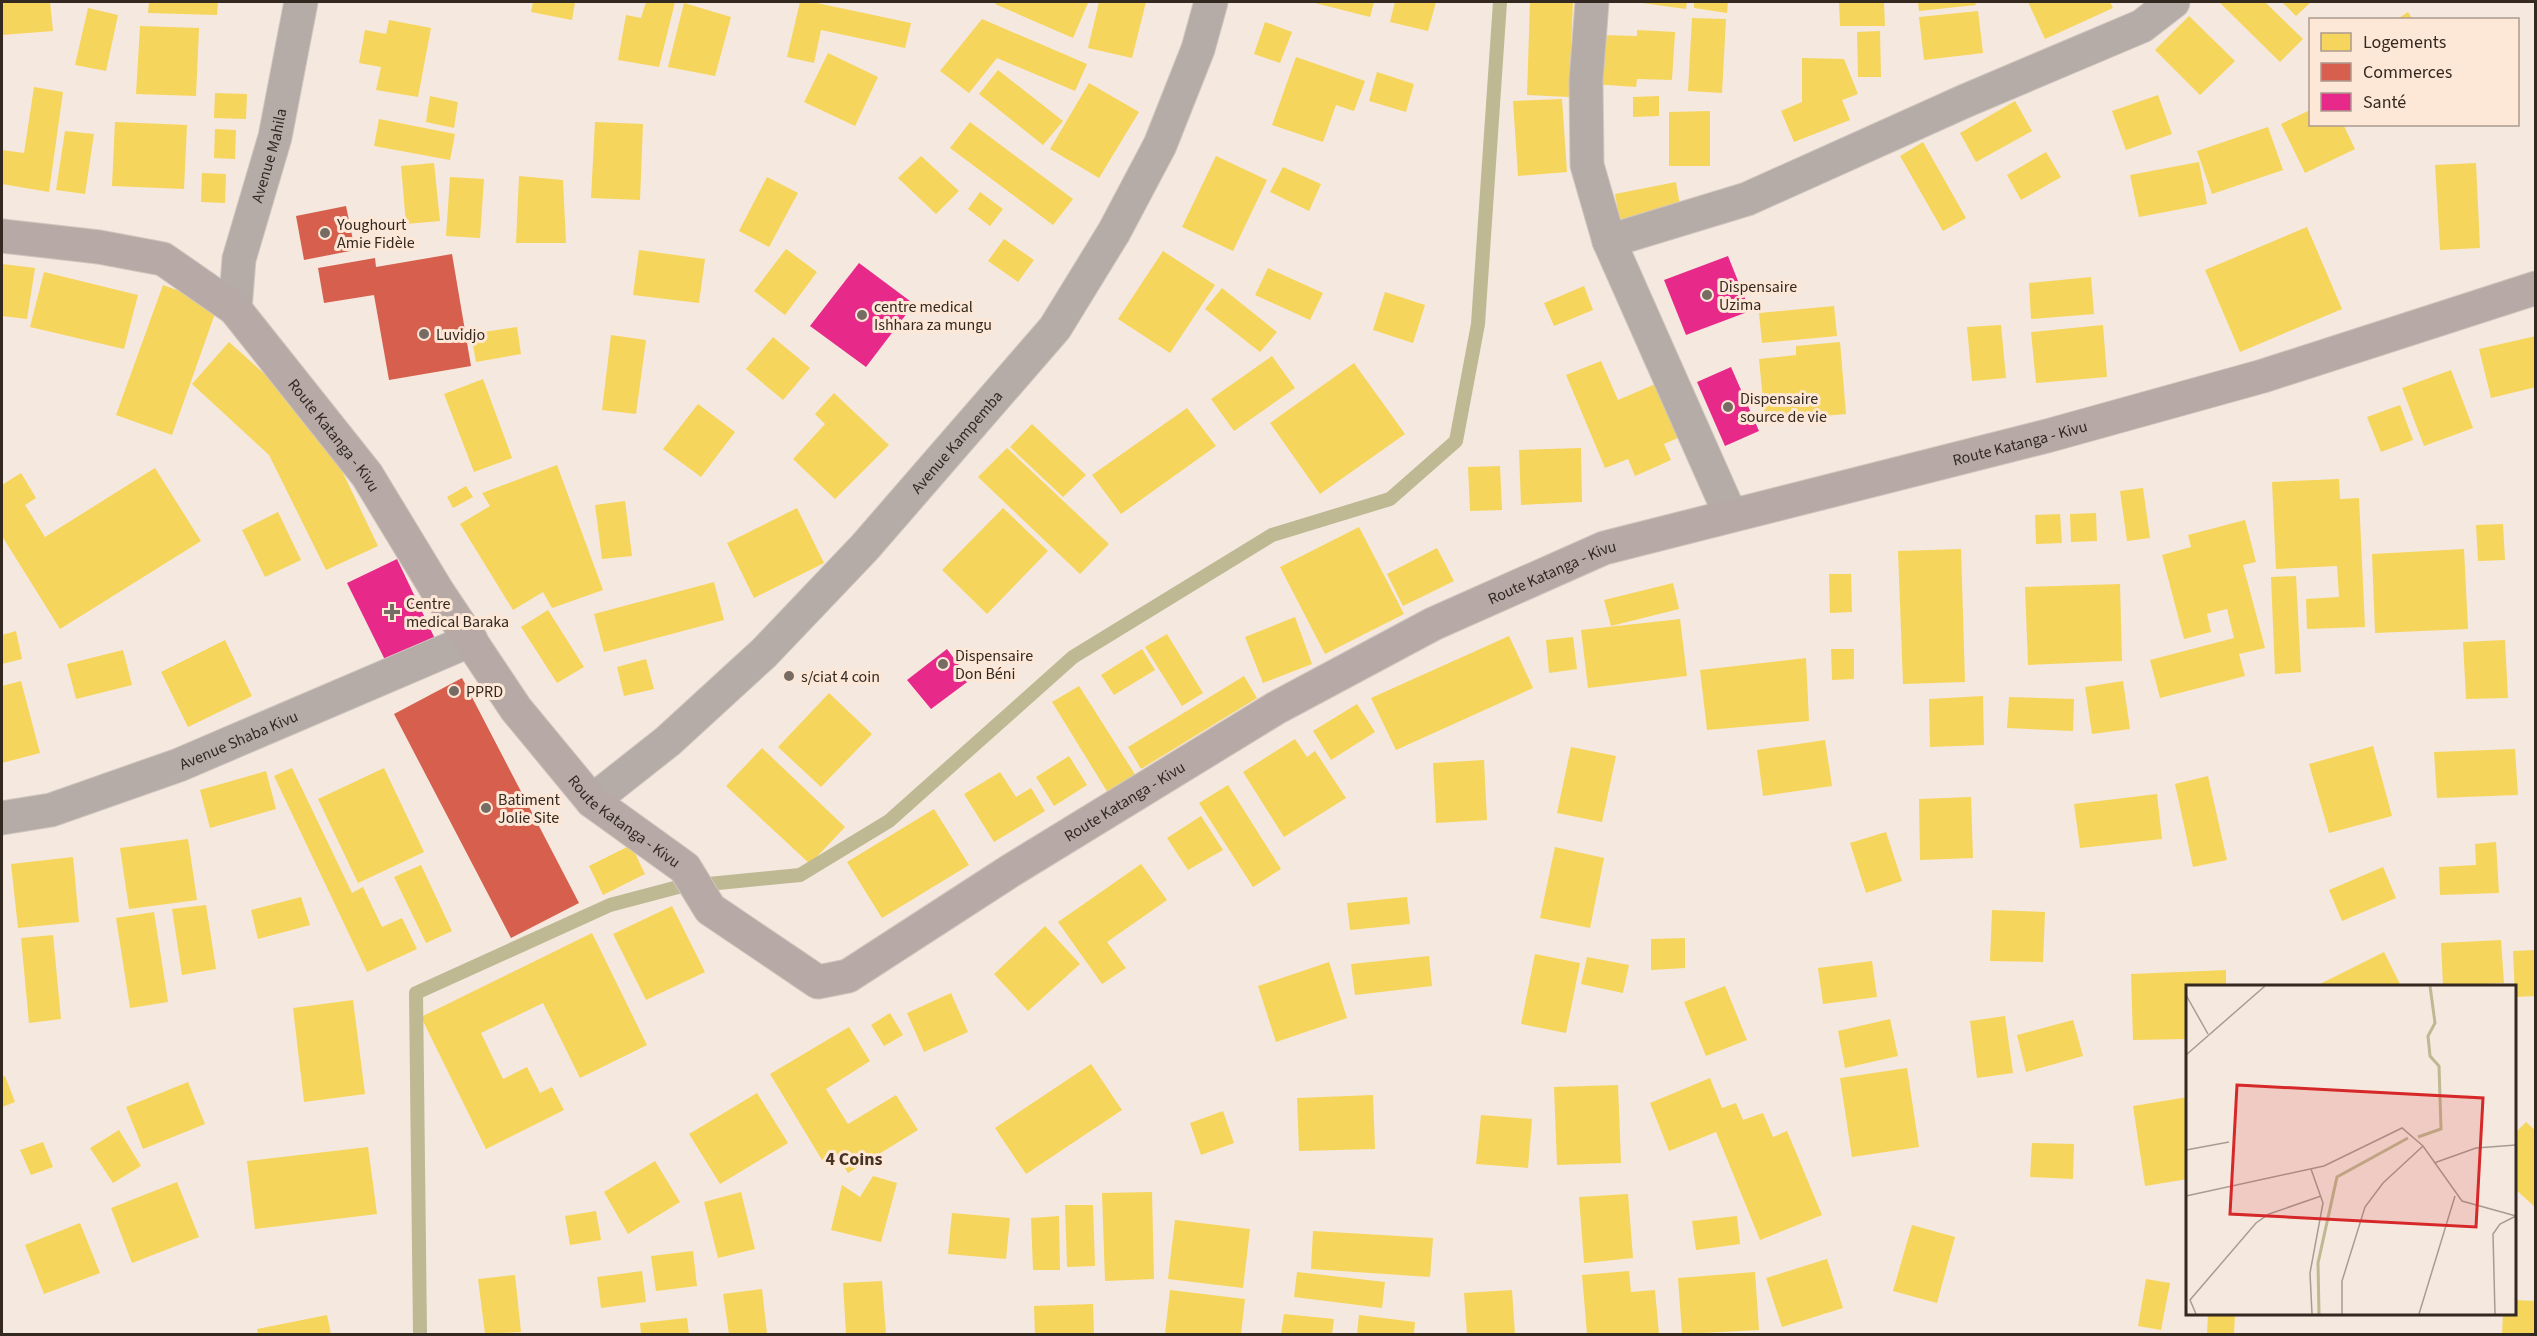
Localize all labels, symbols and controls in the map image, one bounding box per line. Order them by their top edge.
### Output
legend [2309,18,2519,126]
text: Logements [2363,30,2446,55]
text: Commerces [2363,60,2452,85]
text: Santé [2363,90,2406,115]
street label: Avenue Mahila [246,106,292,206]
place label: Youghourt Amie Fidèle [336,214,415,254]
marker: Youghourt Amie Fidèle [318,226,332,240]
place label: Dispensaire Uzima [1719,276,1797,316]
marker: Dispensaire Uzima [1700,288,1714,302]
place label: centre medical Ishhara za mungu [874,296,992,336]
marker: centre medical Ishhara za mungu [855,308,869,322]
place label: Luvidjo [436,324,485,346]
marker: Luvidjo [417,327,431,341]
street label: Route Katanga - Kivu [282,374,385,496]
street label: Avenue Kampemba [906,386,1008,499]
place label: Dispensaire source de vie [1740,388,1827,428]
marker: Dispensaire source de vie [1721,400,1735,414]
street label: Route Katanga - Kivu [1950,415,2090,471]
street label: Route Katanga - Kivu [1485,535,1619,610]
place label: Centre medical Baraka [406,593,509,633]
marker: Centre medical Baraka [383,603,401,621]
place label: Dispensaire Don Béni [955,645,1033,685]
marker: Dispensaire Don Béni [936,657,950,671]
place label: s/ciat 4 coin [801,666,880,688]
marker: s/ciat 4 coin [782,669,796,683]
place label: PPRD [466,681,503,703]
marker: PPRD [447,684,461,698]
street label: Avenue Shaba Kivu [176,705,302,776]
street label: Route Katanga - Kivu [1060,756,1190,847]
street label: Route Katanga - Kivu [563,770,685,873]
place label: Batiment Jolie Site [498,789,561,829]
marker: Batiment Jolie Site [479,801,493,815]
inset map [2186,985,2516,1315]
district label: 4 Coins [826,1147,882,1172]

